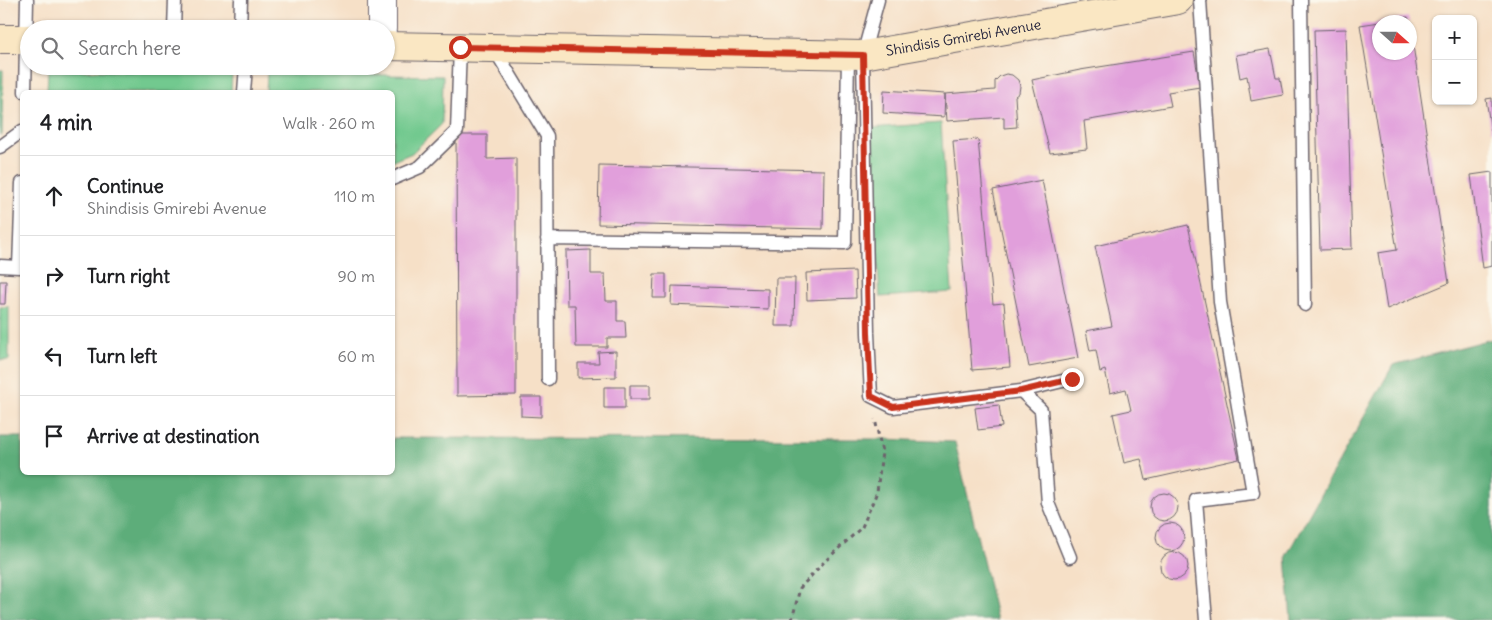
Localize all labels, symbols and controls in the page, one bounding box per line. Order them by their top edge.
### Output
street label: Shindisis Gmirebi Avenue [884,15,1042,60]
north arrow [1372,15,1417,60]
map controls [1432,15,1477,105]
button: + [1432,15,1477,60]
search box [20,20,395,75]
icon: search [38,34,66,62]
text: Search here [78,36,181,60]
route start [449,36,472,59]
button: − [1432,60,1477,105]
text: 4 min [40,109,92,136]
text: Walk · 260 m [283,113,375,133]
text: Continue [87,174,164,198]
icon: ahead [40,182,68,210]
text: 110 m [334,186,375,206]
text: Shindisis Gmirebi Avenue [87,198,267,218]
icon: right [40,262,68,290]
text: Turn right [87,264,170,288]
text: 90 m [337,266,375,286]
icon: left [40,342,68,370]
text: Turn left [87,344,157,368]
text: 60 m [337,346,375,366]
route end [1061,368,1084,391]
icon: arrive [40,422,68,450]
text: Arrive at destination [87,424,260,448]

